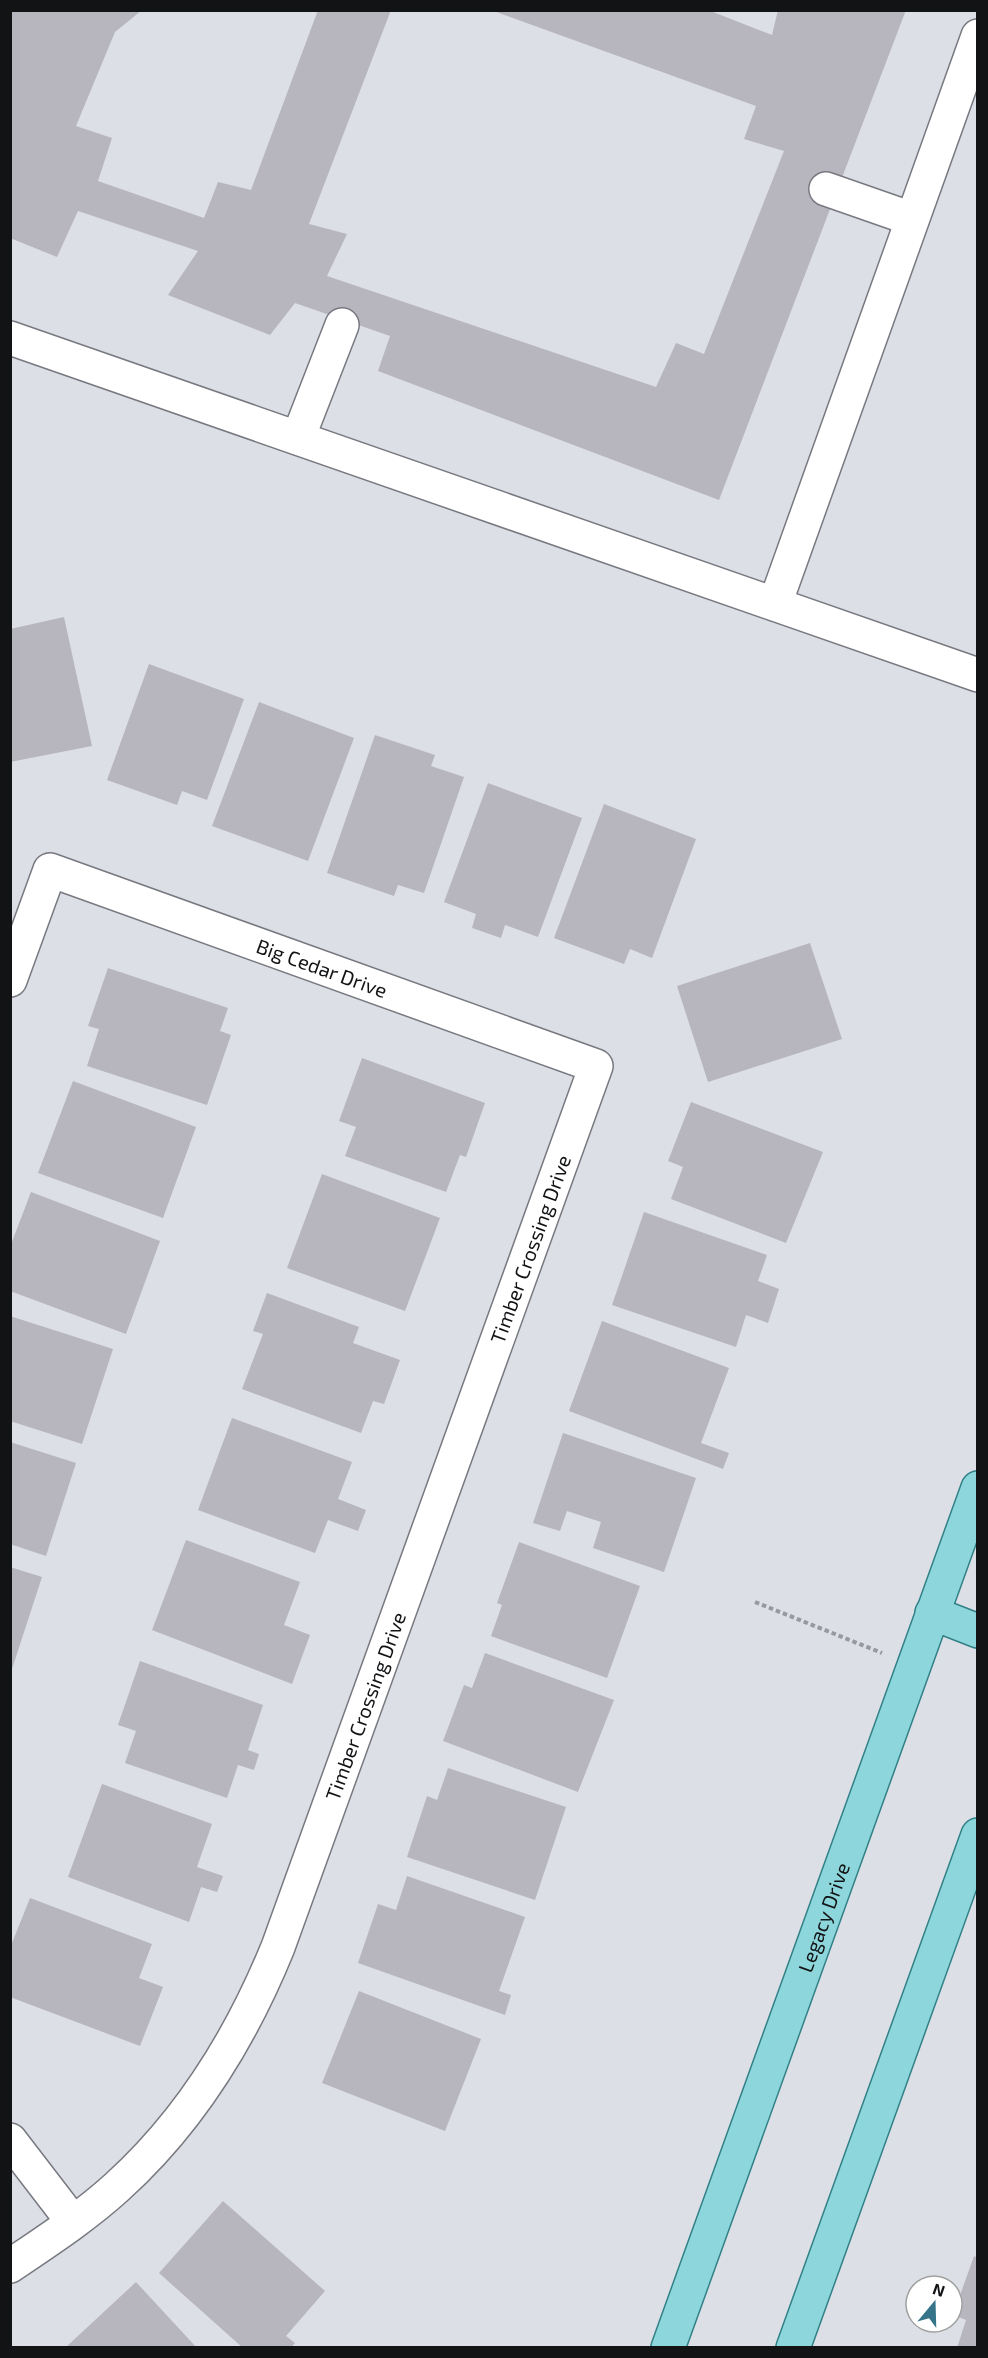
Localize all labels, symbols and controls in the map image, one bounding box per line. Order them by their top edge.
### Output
street label: Big Cedar Drive [253,933,391,1002]
street label: Timber Crossing Drive [485,1151,575,1347]
street label: Timber Crossing Drive [320,1608,410,1804]
street label: Legacy Drive [793,1859,854,1975]
north arrow [904,2274,964,2334]
text: N [930,2278,948,2300]

